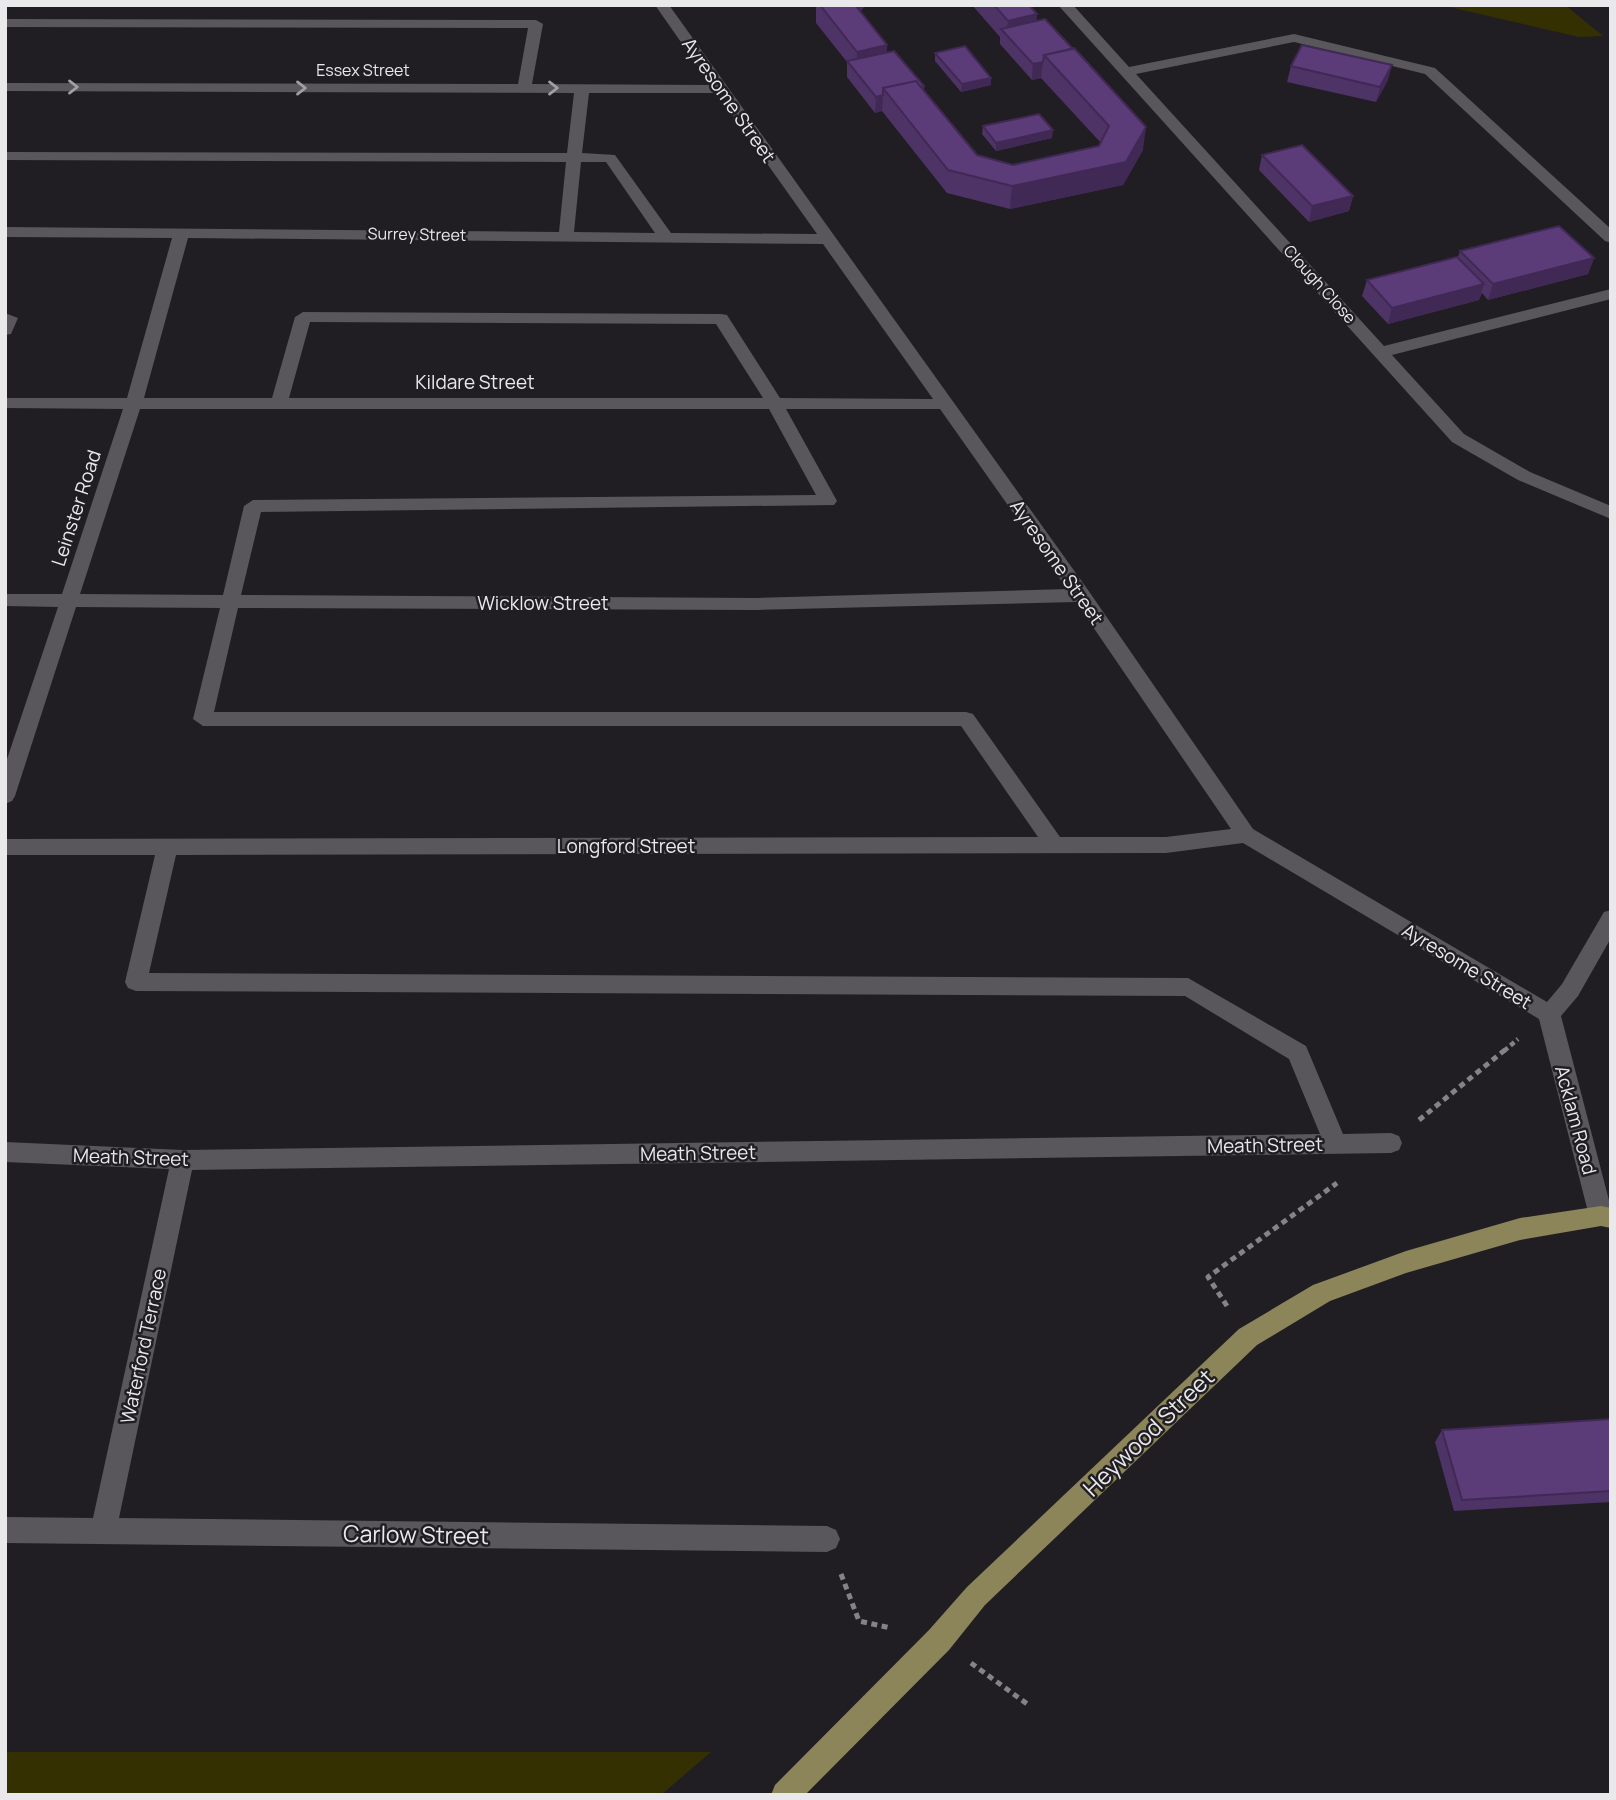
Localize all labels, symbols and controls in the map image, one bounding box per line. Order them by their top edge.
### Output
street label: Ayresome Street [676,32,782,168]
street label: Essex Street [316,59,410,81]
one-way arrow [69,79,79,95]
one-way arrow [296,80,307,95]
one-way arrow [548,80,559,96]
street label: Surrey Street [368,222,466,246]
street label: Clough Close [1279,240,1361,328]
street label: Kildare Street [415,369,535,395]
street label: Leinster Road [45,447,107,569]
street label: Ayresome Street [1004,494,1110,630]
street label: Wicklow Street [477,590,609,616]
street label: Longford Street [557,833,695,859]
street label: Ayresome Street [1397,917,1537,1015]
street label: Acklam Road [1549,1063,1603,1177]
street label: Meath Street [1207,1131,1323,1159]
street label: Meath Street [640,1139,756,1167]
street label: Meath Street [73,1142,189,1172]
street label: Waterford Terrace [114,1266,172,1426]
street label: Heywood Street [1075,1361,1221,1503]
street label: Carlow Street [343,1517,489,1551]

